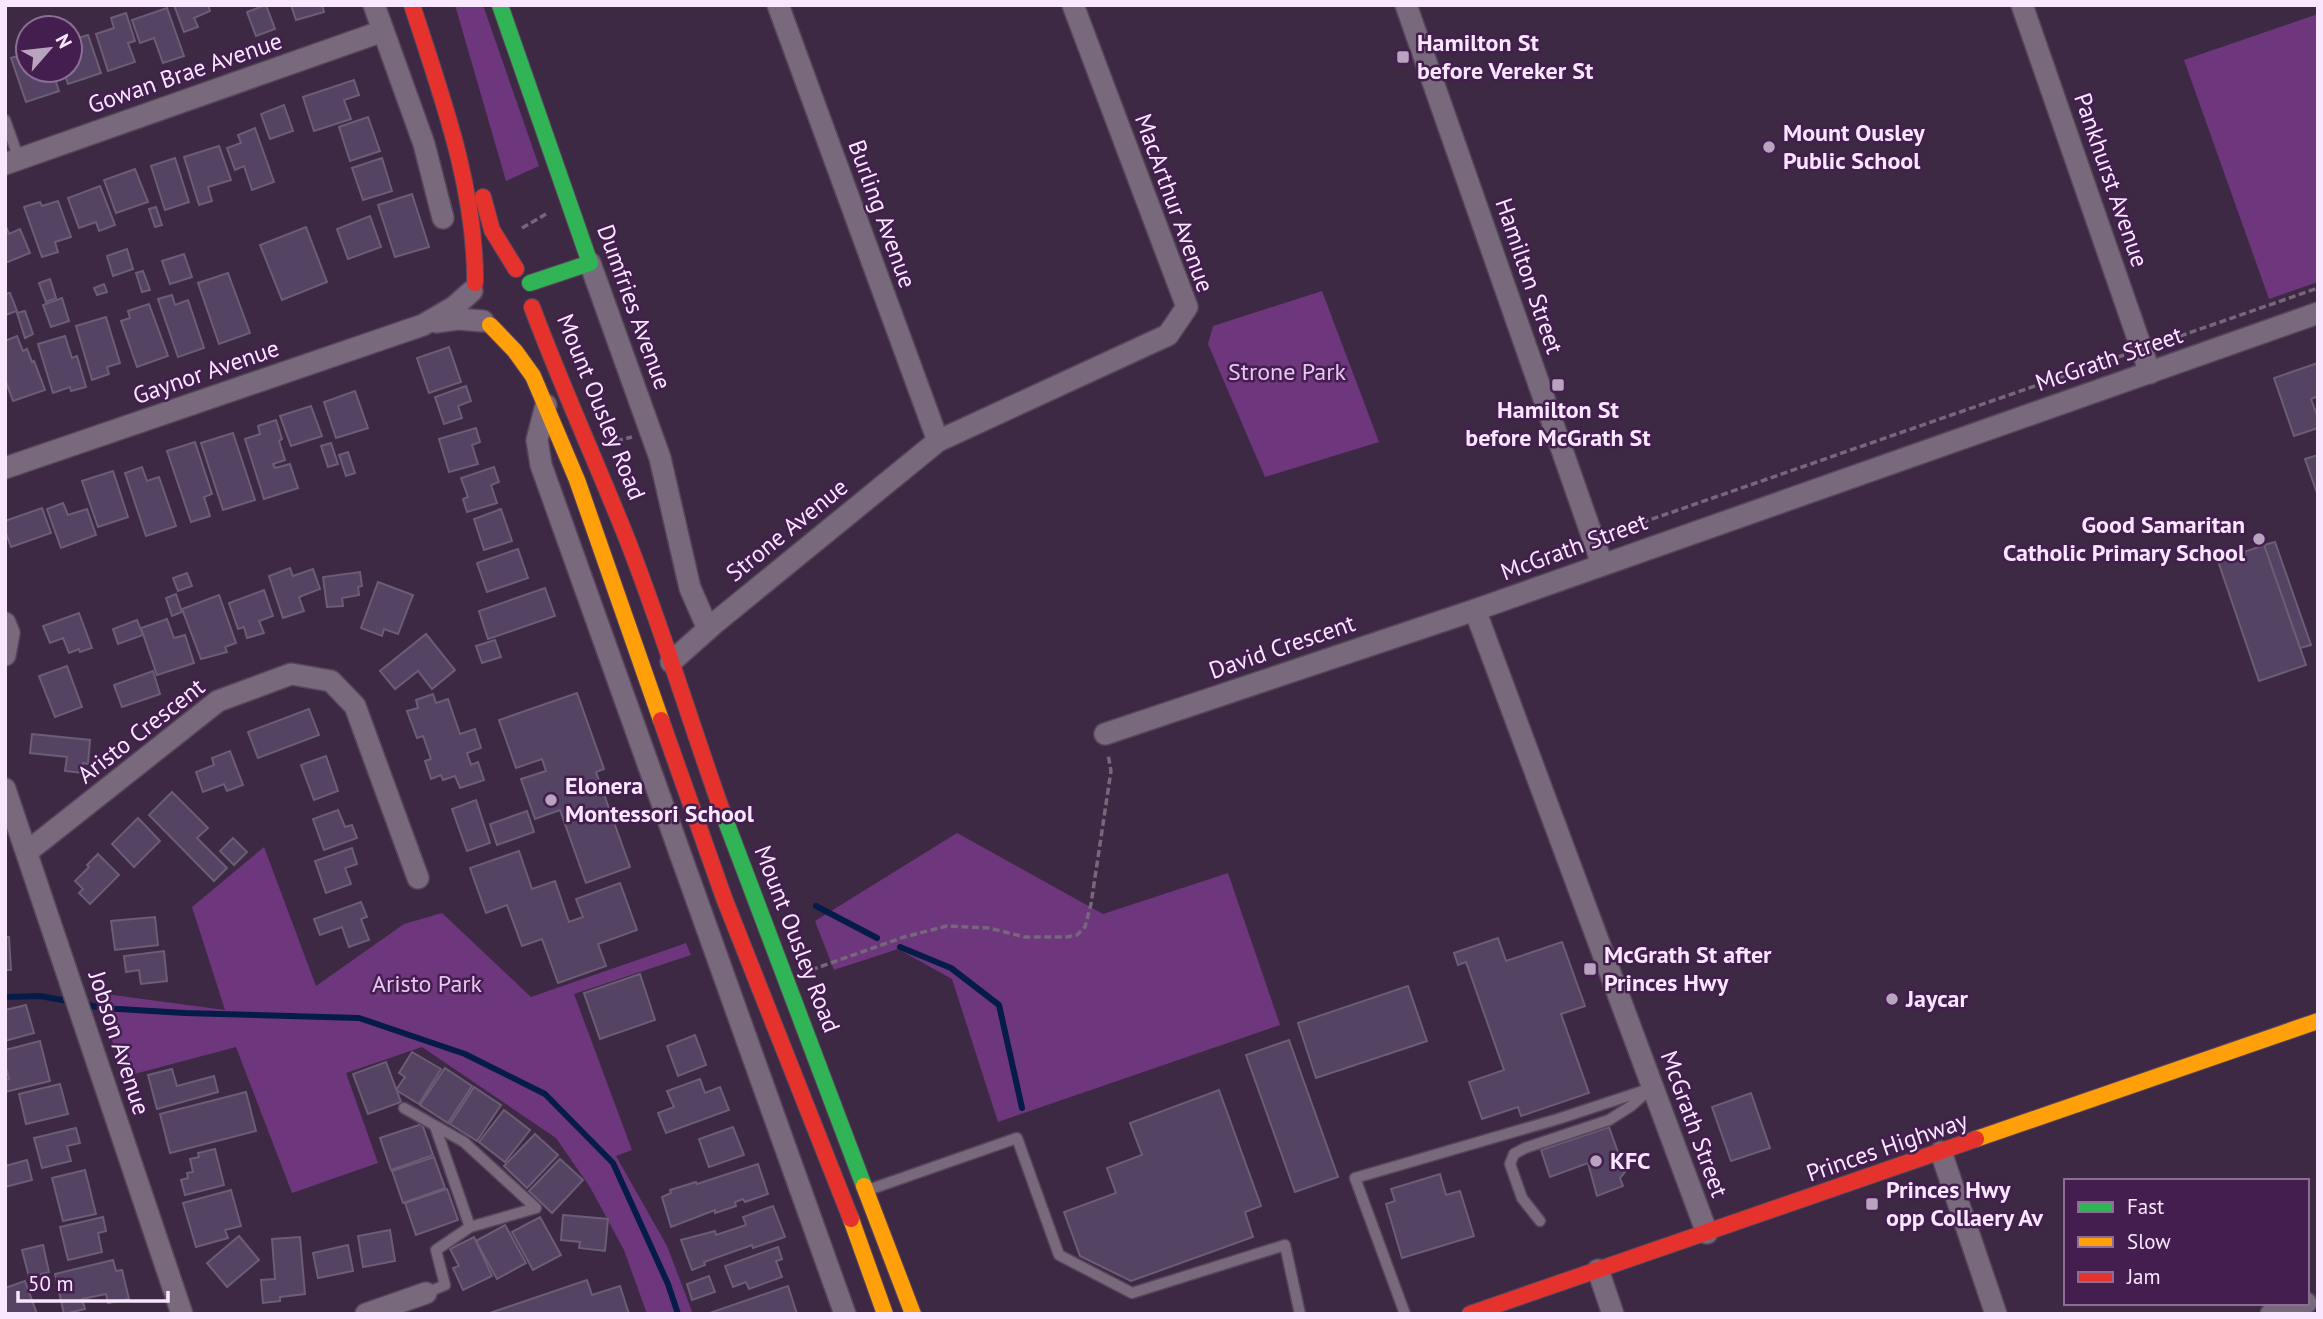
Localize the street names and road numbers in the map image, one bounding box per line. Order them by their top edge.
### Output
street label: Gowan Brae Avenue [84,25,286,120]
street label: Pankhurst Avenue [2067,89,2156,271]
street label: MacArthur Avenue [1128,109,1221,296]
street label: Burling Avenue [841,136,924,292]
street label: Hamilton Street [1488,194,1571,358]
street label: Dumfries Avenue [590,220,679,394]
street label: Mount Ousley Road [550,309,653,504]
street label: McGrath Street [2031,319,2186,398]
street label: Gaynor Avenue [129,332,283,411]
street label: Strone Avenue [719,471,854,588]
street label: McGrath Street [1496,506,1651,587]
street label: David Crescent [1205,607,1359,686]
street label: Aristo Crescent [71,671,211,790]
street label: Mount Ousley Road [747,841,847,1037]
street label: Jobson Avenue [81,966,157,1119]
street label: McGrath Street [1654,1046,1735,1201]
street label: Princes Highway [1802,1104,1972,1189]

